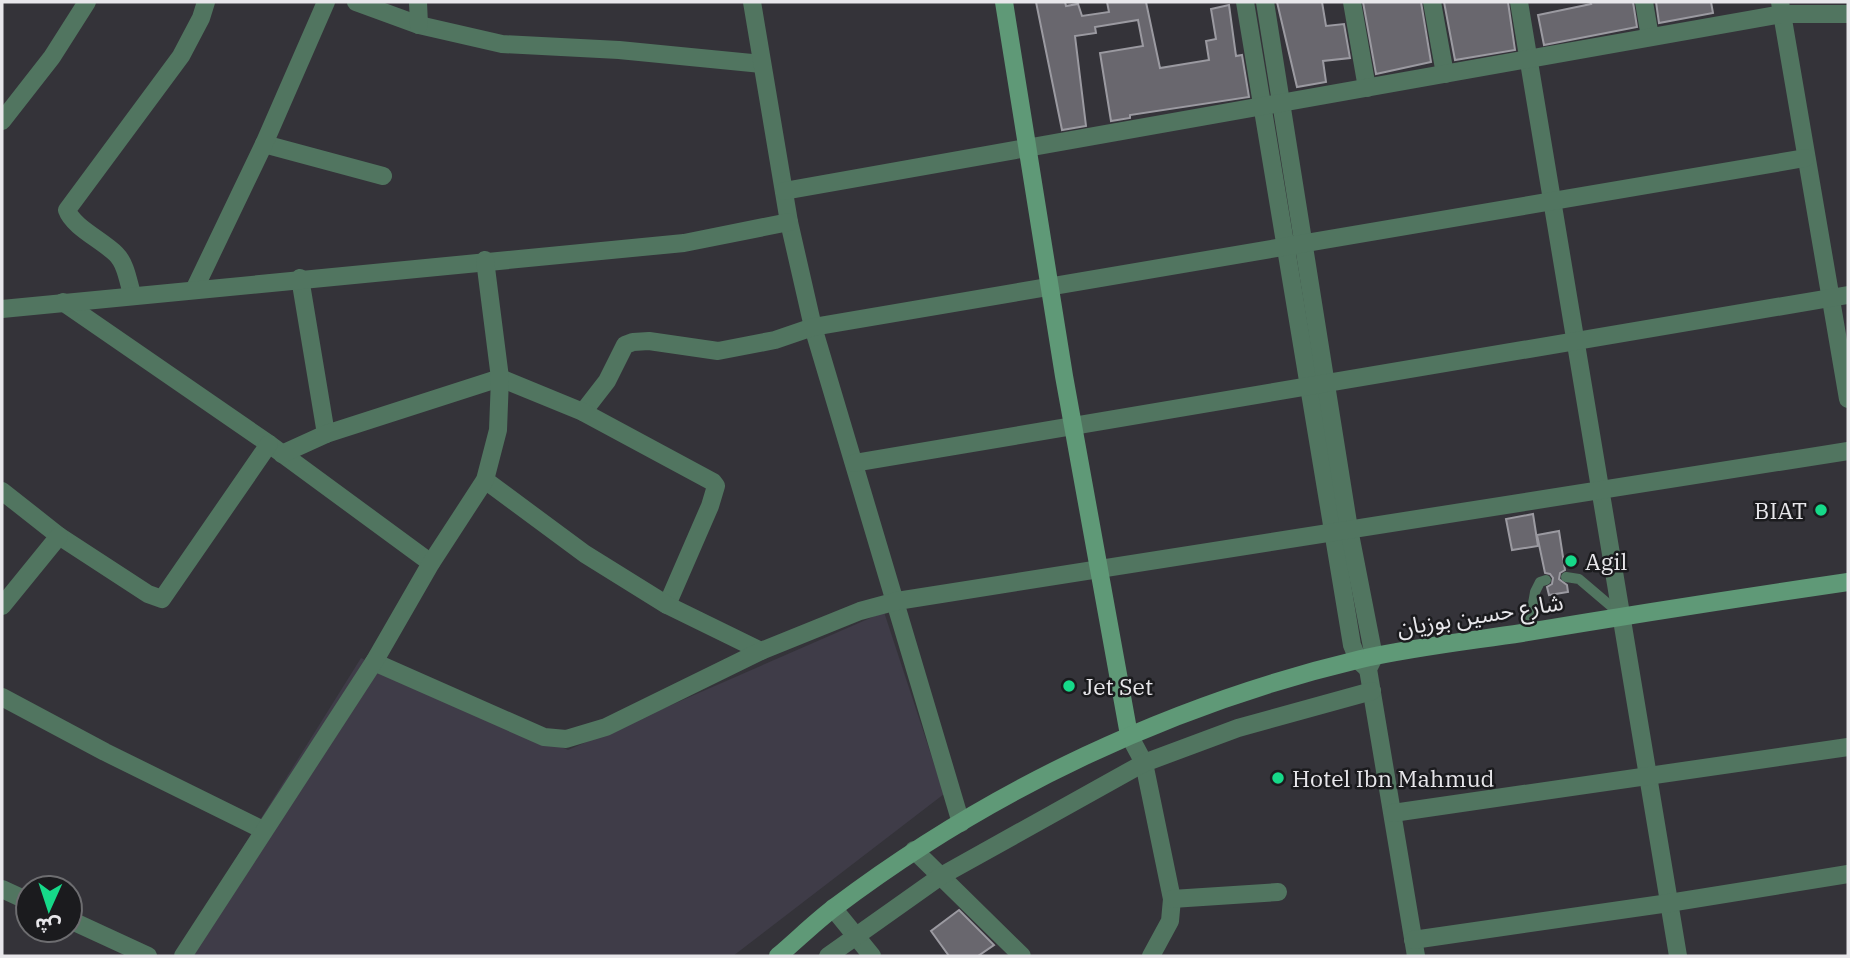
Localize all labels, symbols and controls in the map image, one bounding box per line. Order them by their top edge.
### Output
place label: BIAT [1754,495,1807,525]
marker: BIAT [1813,502,1829,518]
place label: Agil [1585,546,1628,576]
marker: Agil [1563,553,1579,569]
street label: شارع حسين بوزيان [1395,586,1566,645]
place label: Jet Set [1083,671,1153,701]
marker: Jet Set [1061,678,1077,694]
place label: Hotel Ibn Mahmud [1292,763,1495,793]
marker: Hotel Ibn Mahmud [1270,770,1286,786]
north arrow [14,874,84,944]
text: ش [34,913,62,939]

